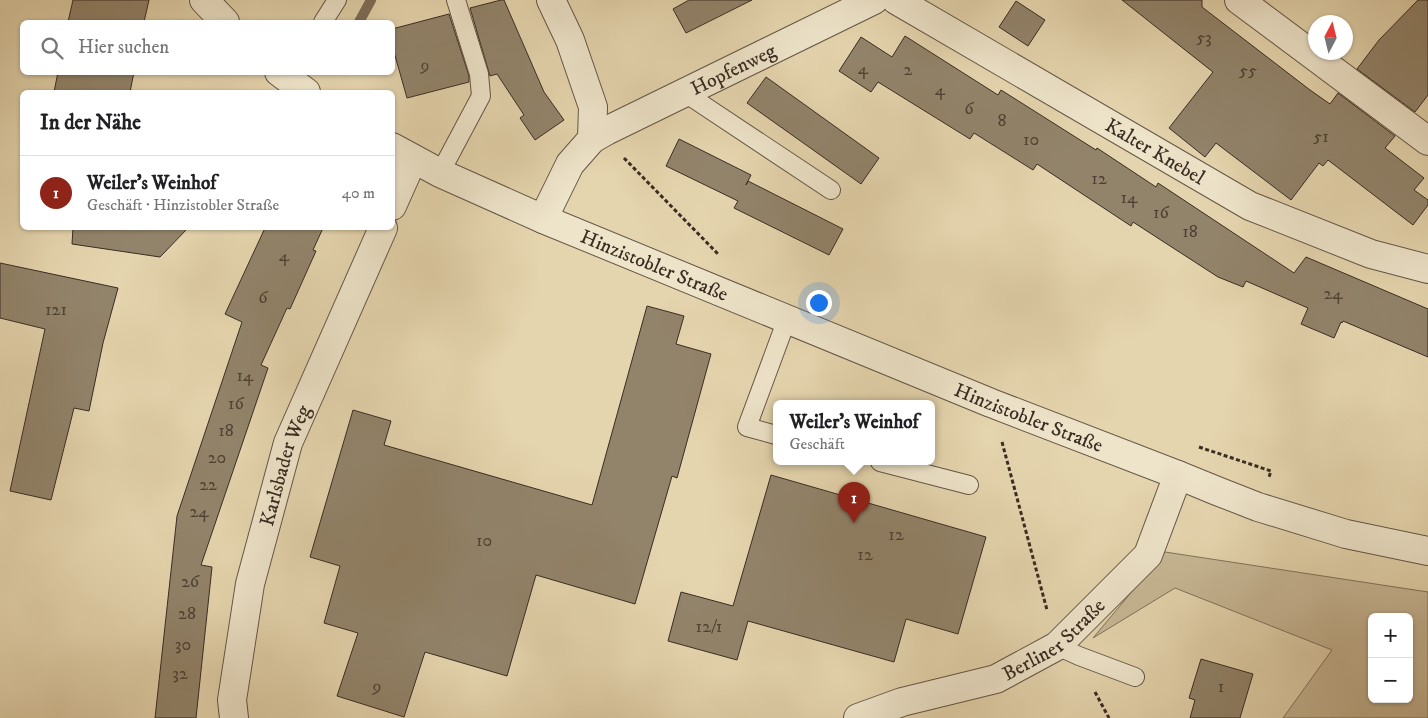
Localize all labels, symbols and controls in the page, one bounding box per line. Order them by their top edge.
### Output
north arrow [1308,15,1353,60]
search box [20,20,395,75]
house number: 53 [1196,27,1212,49]
icon: search [38,34,66,62]
text: Hier suchen [78,36,169,59]
street label: Hopfenweg [687,39,781,102]
house number: 9 [420,55,429,77]
house number: 4 [858,58,869,80]
house number: 2 [904,59,913,81]
house number: 55 [1239,60,1257,82]
house number: 4 [935,79,946,101]
house number: 6 [964,98,974,120]
text: In der Nähe [40,110,141,136]
house number: 8 [997,110,1007,132]
street label: Kalter Knebel [1100,113,1209,191]
house number: 51 [1313,126,1329,148]
house number: 10 [1023,129,1039,151]
house number: 12 [1091,168,1107,190]
text: Weiler's Weinhof [87,172,216,195]
text: 1 [53,183,59,203]
text: 40 m [342,183,375,203]
house number: 14 [1121,187,1138,209]
text: Geschäft · Hinzistobler Straße [87,195,279,215]
house number: 16 [1153,202,1170,224]
house number: 18 [1182,221,1198,243]
street label: Hinzistobler Straße [576,225,732,308]
house number: 4 [279,245,290,267]
house number: 24 [1323,283,1343,305]
house number: 6 [258,287,268,309]
your location [806,290,832,316]
house number: 121 [45,299,67,321]
house number: 14 [237,365,254,387]
street label: Hinzistobler Straße [950,378,1106,459]
house number: 16 [228,393,245,415]
popup [773,400,935,465]
street label: Karlsbader Weg [255,401,317,529]
text: Weiler's Weinhof [789,411,919,434]
house number: 18 [218,420,234,442]
text: Geschäft [789,434,845,454]
house number: 20 [208,447,226,469]
house number: 22 [199,474,217,496]
pin: 1 [838,482,870,523]
house number: 24 [189,501,209,523]
house number: 12 [888,524,904,546]
house number: 10 [476,530,492,552]
house number: 12 [857,544,873,566]
house number: 26 [181,571,200,593]
street label: Berliner Straße [999,594,1111,687]
house number: 28 [178,603,196,625]
map controls [1368,613,1413,703]
button: + [1368,613,1413,658]
house number: 12/1 [696,616,722,638]
house number: 30 [175,634,191,656]
button: − [1368,658,1413,703]
house number: 32 [172,663,188,685]
house number: 9 [372,676,381,698]
house number: 1 [1218,676,1224,698]

